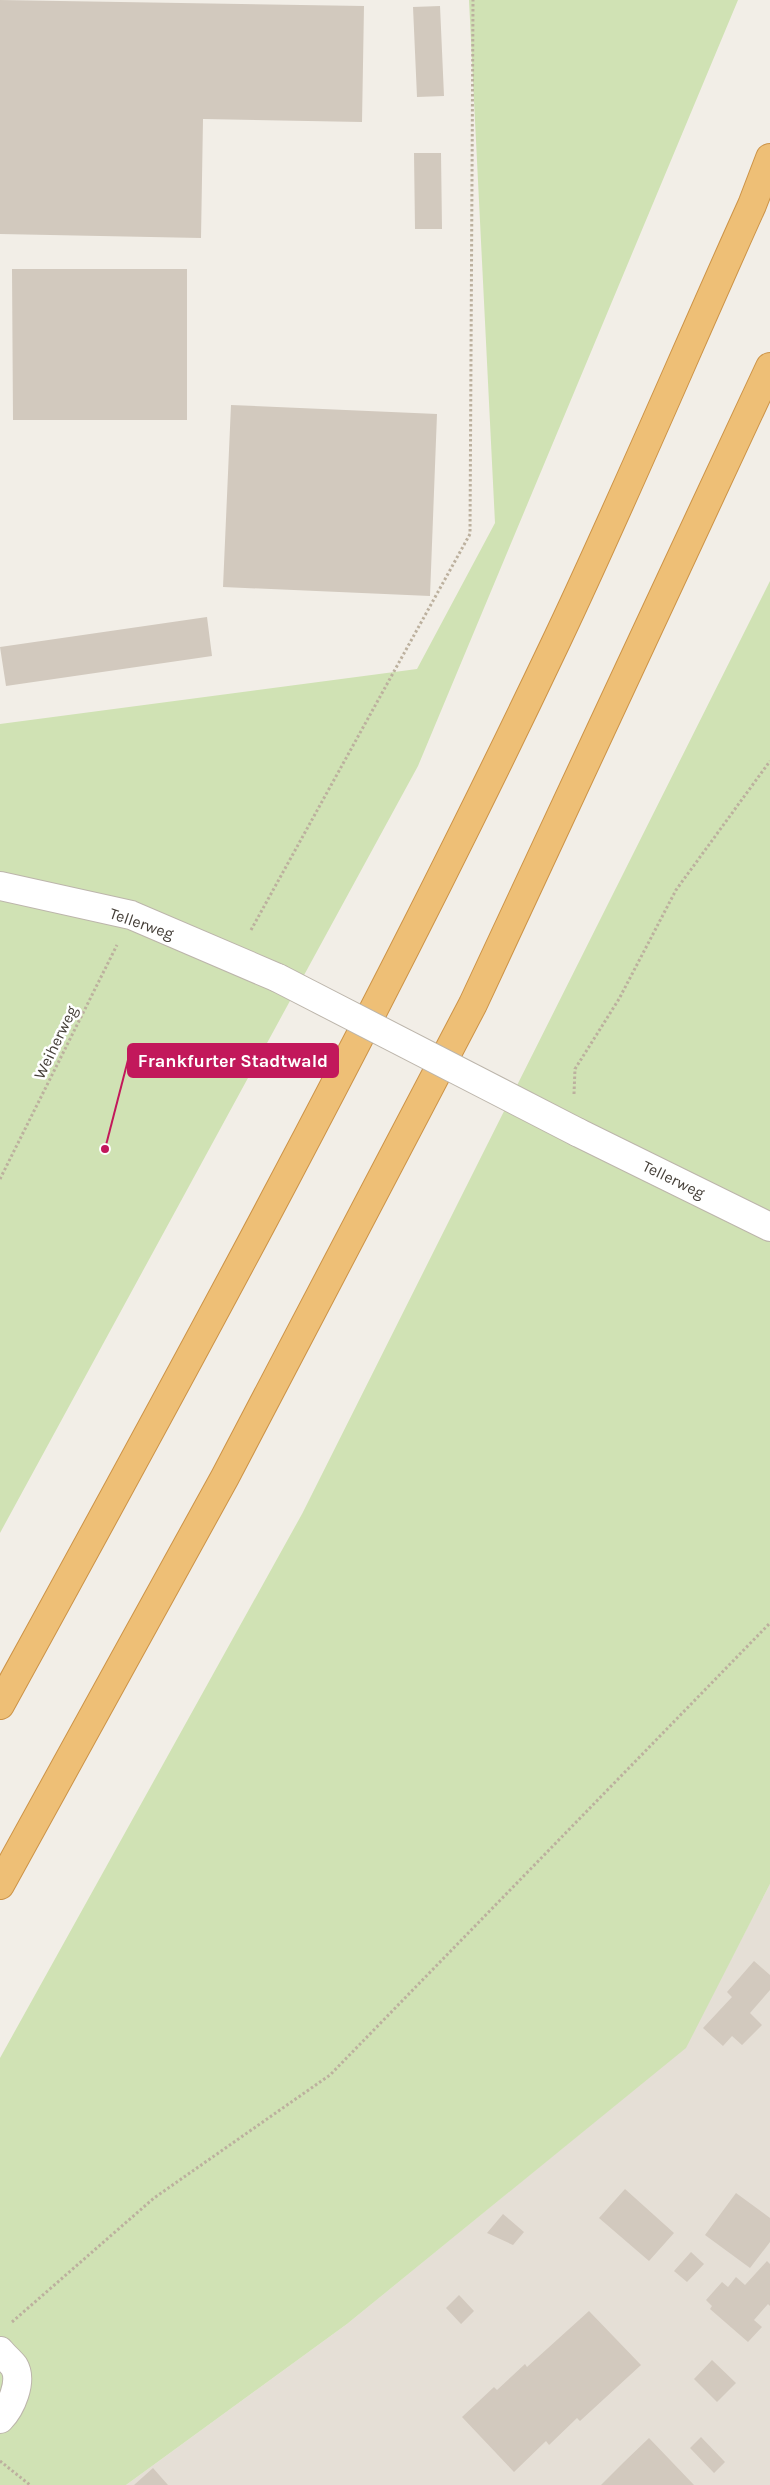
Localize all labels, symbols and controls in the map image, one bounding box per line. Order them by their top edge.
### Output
street label: Tellerweg [107,904,177,943]
street label: Weiherweg [30,1002,81,1082]
callout: Frankfurter Stadtwald [128,1044,338,1077]
text: Frankfurter Stadtwald [138,1050,328,1072]
street label: Tellerweg [640,1156,708,1203]

